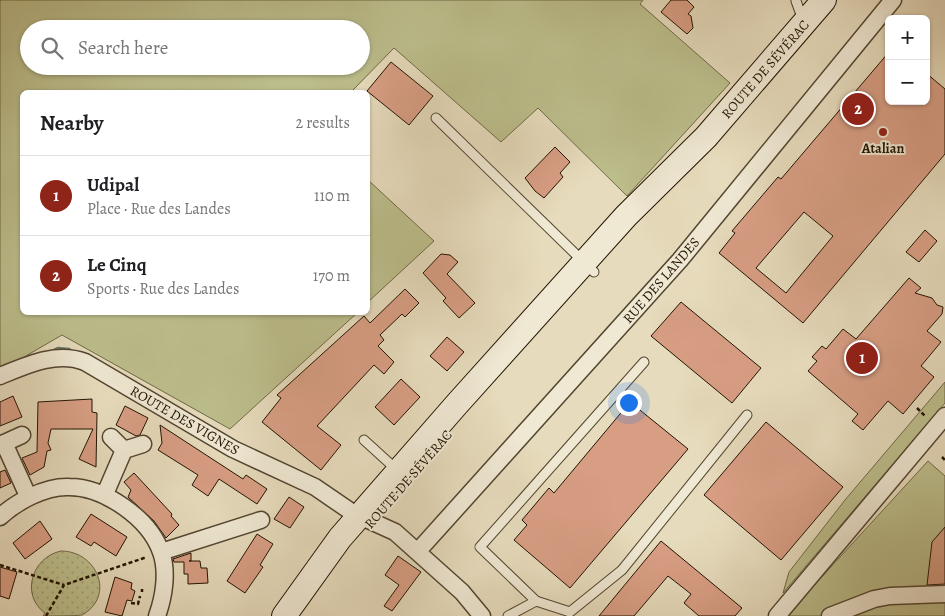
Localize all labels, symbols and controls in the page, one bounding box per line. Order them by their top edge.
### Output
map controls [885,15,930,105]
button: + [885,15,930,60]
street label: ROUTE DE SÉVÉRAC [717,16,814,123]
search box [20,20,370,75]
icon: search [38,34,66,62]
text: Search here [78,35,168,61]
button: − [885,60,930,105]
pin: 2 [842,90,874,128]
text: Nearby [40,109,103,137]
text: 2 results [295,112,350,134]
marker: Atalian [877,126,889,138]
place label: Atalian [861,139,904,158]
text: Udipal [87,172,139,198]
text: 1 [53,185,59,207]
text: 110 m [314,185,350,207]
text: Place · Rue des Landes [87,198,231,220]
street label: RUE DES LANDES [619,233,704,327]
text: Le Cinq [87,252,147,278]
text: 2 [52,265,60,287]
text: 170 m [313,265,350,287]
text: Sports · Rue des Landes [87,278,239,300]
pin: 1 [846,339,878,377]
street label: ROUTE DES VIGNES [127,381,243,459]
your location [616,390,642,416]
street label: ROUTE DE SÉVÉRAC [360,426,457,533]

